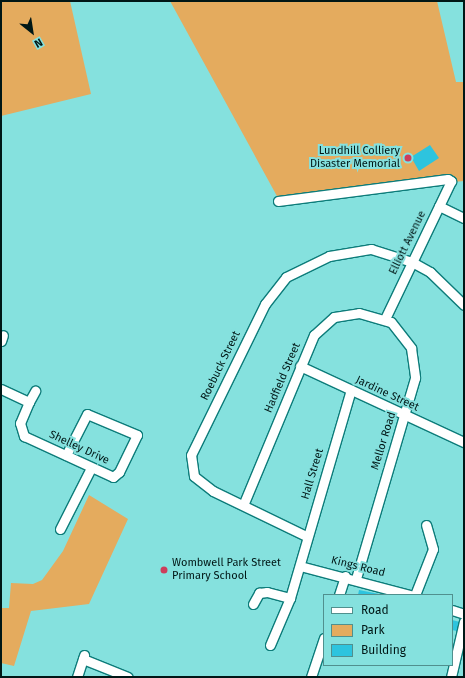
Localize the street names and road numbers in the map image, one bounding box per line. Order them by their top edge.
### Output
street label: Elliott Avenue [387,209,429,277]
street label: Roebuck Street [199,329,243,403]
street label: Hadfield Street [262,341,304,415]
street label: Jardine Street [353,374,421,414]
street label: Mellor Road [369,410,399,472]
street label: Shelley Drive [47,428,111,468]
street label: Hall Street [299,447,327,501]
street label: Kings Road [330,554,386,580]

